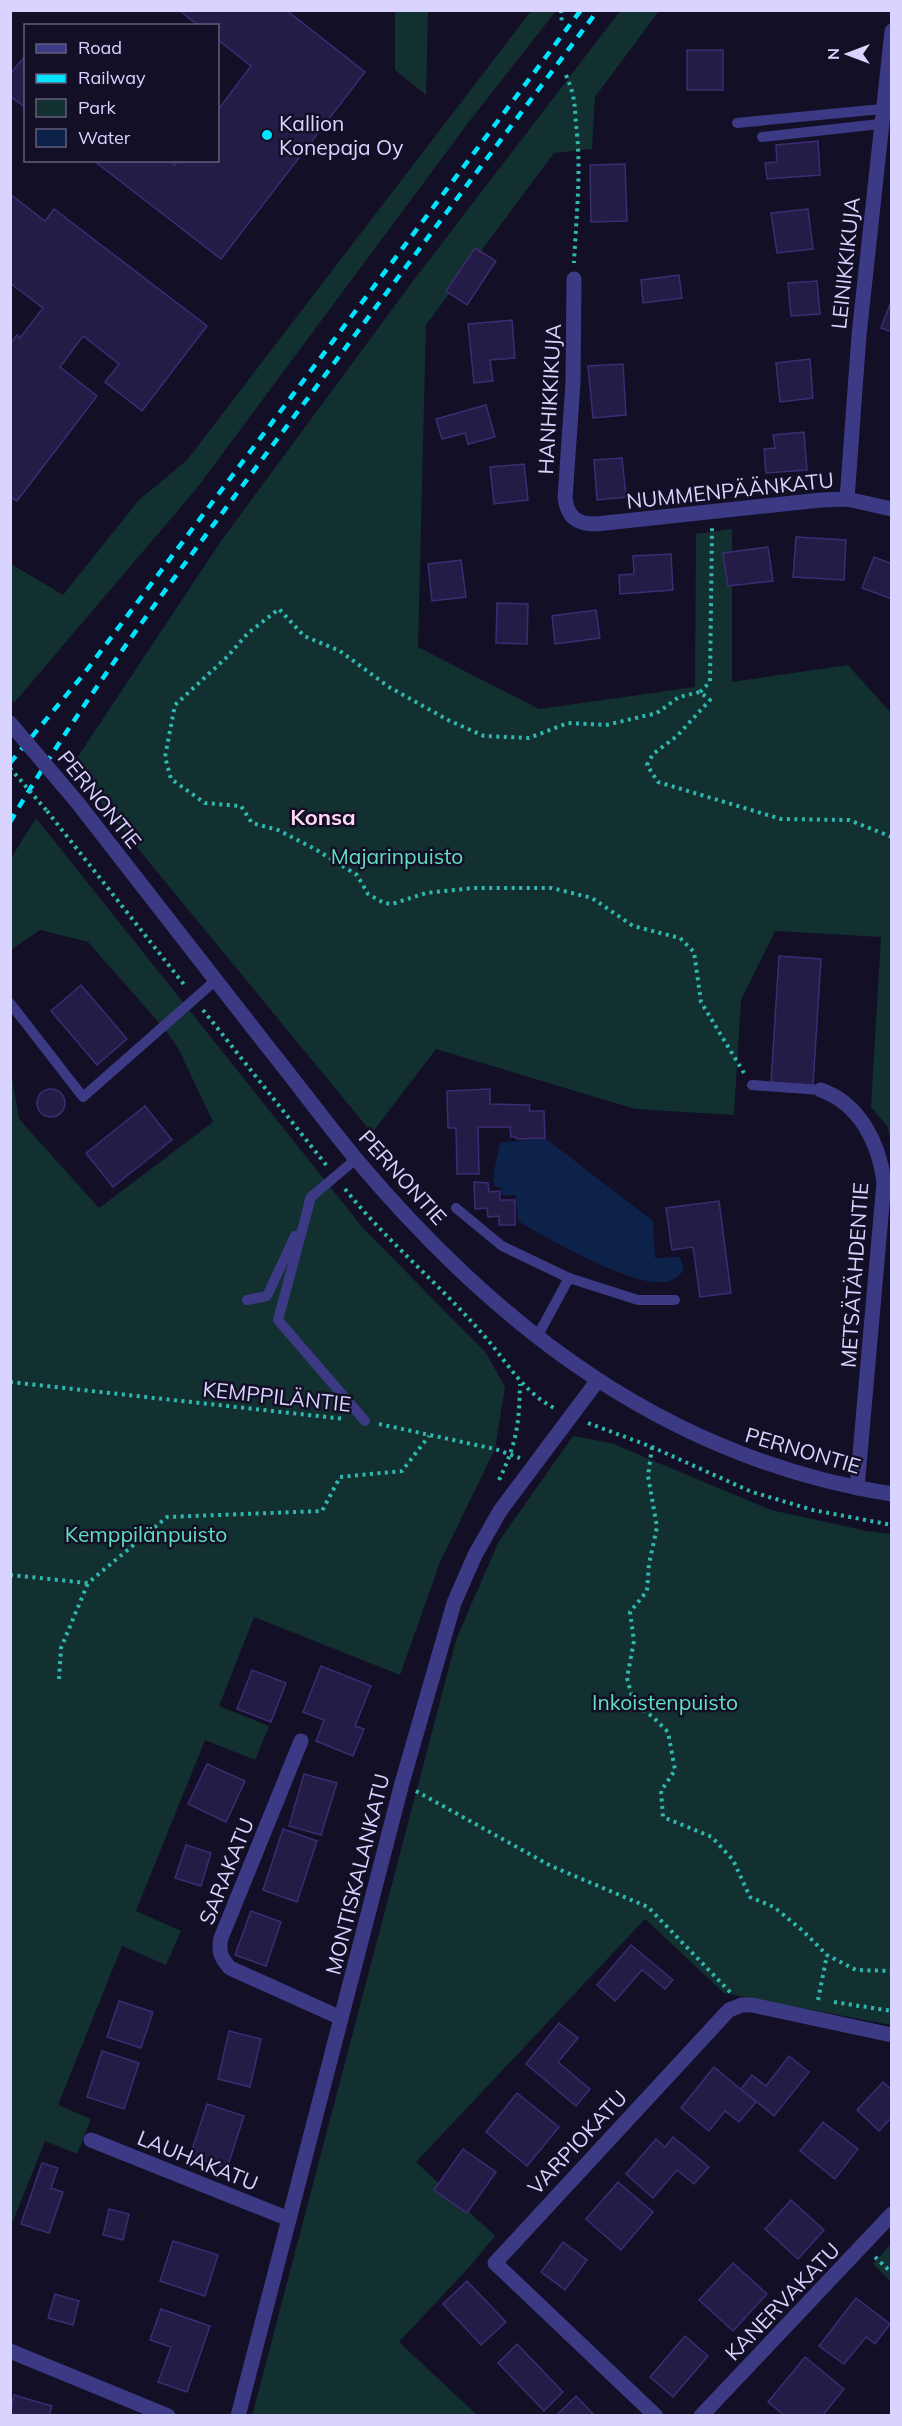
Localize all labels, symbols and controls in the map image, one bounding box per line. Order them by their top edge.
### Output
legend [24,24,219,162]
north arrow [818,24,878,84]
text: Road [78,36,122,59]
text: N [823,48,843,60]
text: Railway [78,66,146,89]
text: Park [78,96,117,119]
place label: Kallion Konepaja Oy [279,110,403,160]
text: Water [78,126,131,149]
marker: Kallion Konepaja Oy [260,128,274,142]
street label: LEINIKKIKUJA [825,195,865,330]
street label: HANHIKKIKUJA [532,322,566,475]
street label: NUMMENPÄÄNKATU [625,466,835,514]
street label: PERNONTIE [53,745,147,853]
district label: Konsa [290,803,356,831]
park label: Majarinpuisto [331,843,463,869]
street label: PERNONTIE [354,1124,452,1230]
street label: METSÄTÄHDENTIE [835,1181,873,1369]
street label: KEMPPILÄNTIE [202,1375,352,1417]
street label: PERNONTIE [742,1421,864,1479]
park label: Kemppilänpuisto [65,1521,227,1547]
park label: Inkoistenpuisto [592,1689,738,1715]
street label: MONTISKALANKATU [319,1771,395,1977]
street label: SARAKATU [193,1814,259,1928]
street label: VARPIOKATU [522,2084,632,2200]
street label: LAUHAKATU [134,2124,262,2196]
street label: KANERVAKATU [719,2237,845,2365]

